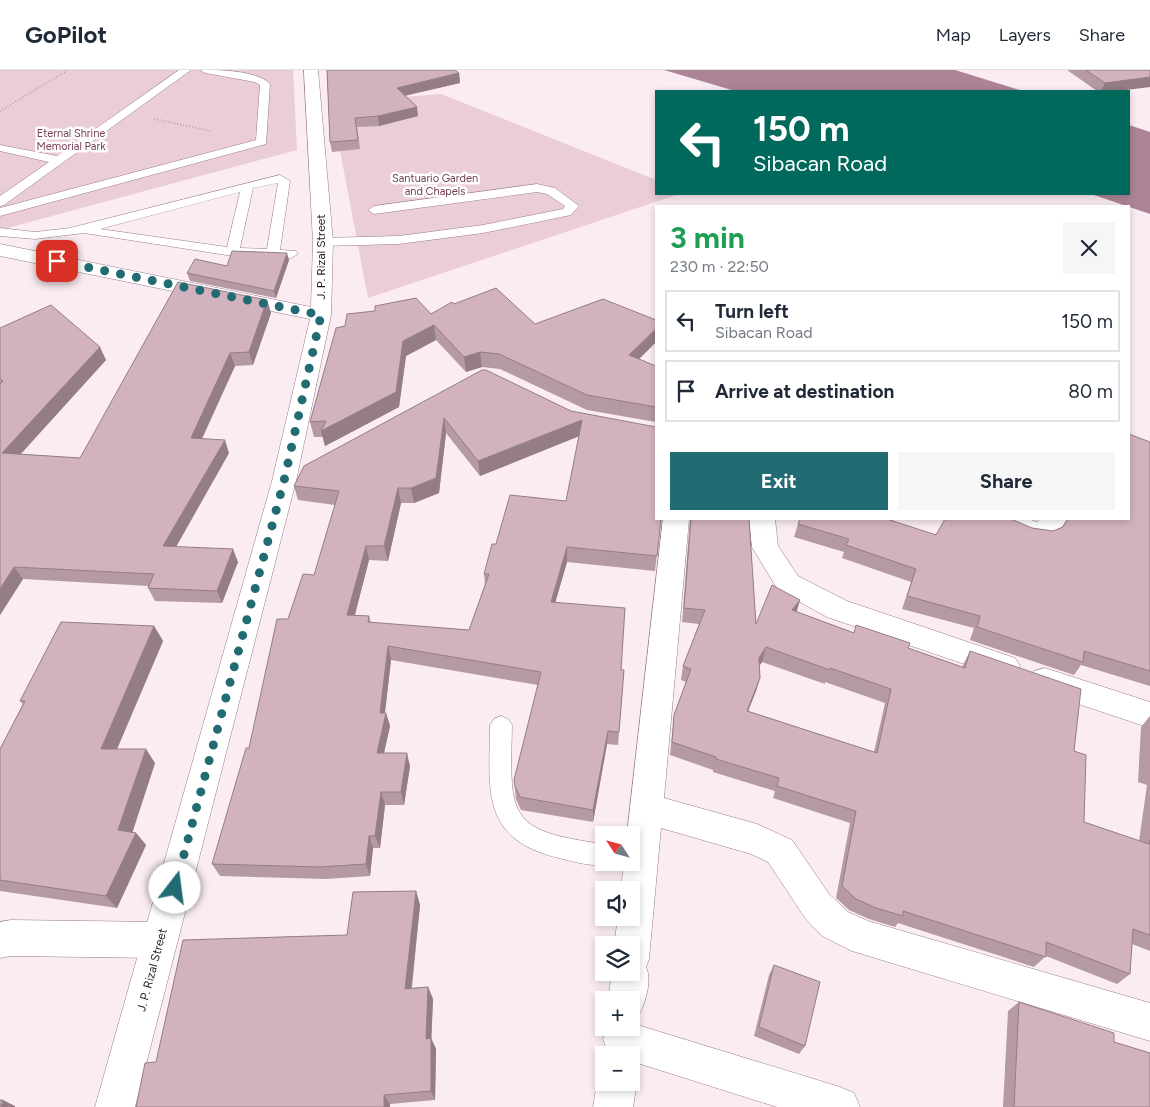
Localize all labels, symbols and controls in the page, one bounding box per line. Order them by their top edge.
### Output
text: GoPilot [25,20,107,49]
text: Map [936,24,971,46]
text: Layers [999,24,1051,46]
text: Share [1079,24,1125,46]
text: 150 m [753,108,850,150]
icon: left [670,110,735,175]
park label: Eternal Shrine Memorial Park [37,127,106,153]
text: Sibacan Road [753,150,887,177]
park label: Santuario Garden and Chapels [392,172,478,198]
street label: J. P. Rizal Street [314,214,328,300]
text: 3 min [670,219,745,256]
button: close [1063,222,1115,274]
pin [36,240,78,282]
icon: arrive [43,247,71,275]
text: 230 m · 22:50 [670,257,769,276]
text: Turn left [715,300,789,323]
icon: left [672,307,700,335]
text: 150 m [1061,310,1113,333]
text: Sibacan Road [715,323,813,342]
icon: arrive [672,377,700,405]
text: Arrive at destination [715,380,894,403]
text: 80 m [1068,380,1113,403]
button: Exit [670,452,888,510]
button: Share [898,452,1115,510]
north arrow [595,826,640,871]
map controls [595,826,640,1091]
position arrow [148,861,200,913]
button: sound [595,881,640,926]
street label: J. P. Rizal Street [134,926,170,1013]
button: layers [595,936,640,981]
button: + [595,991,640,1036]
button: − [595,1046,640,1091]

